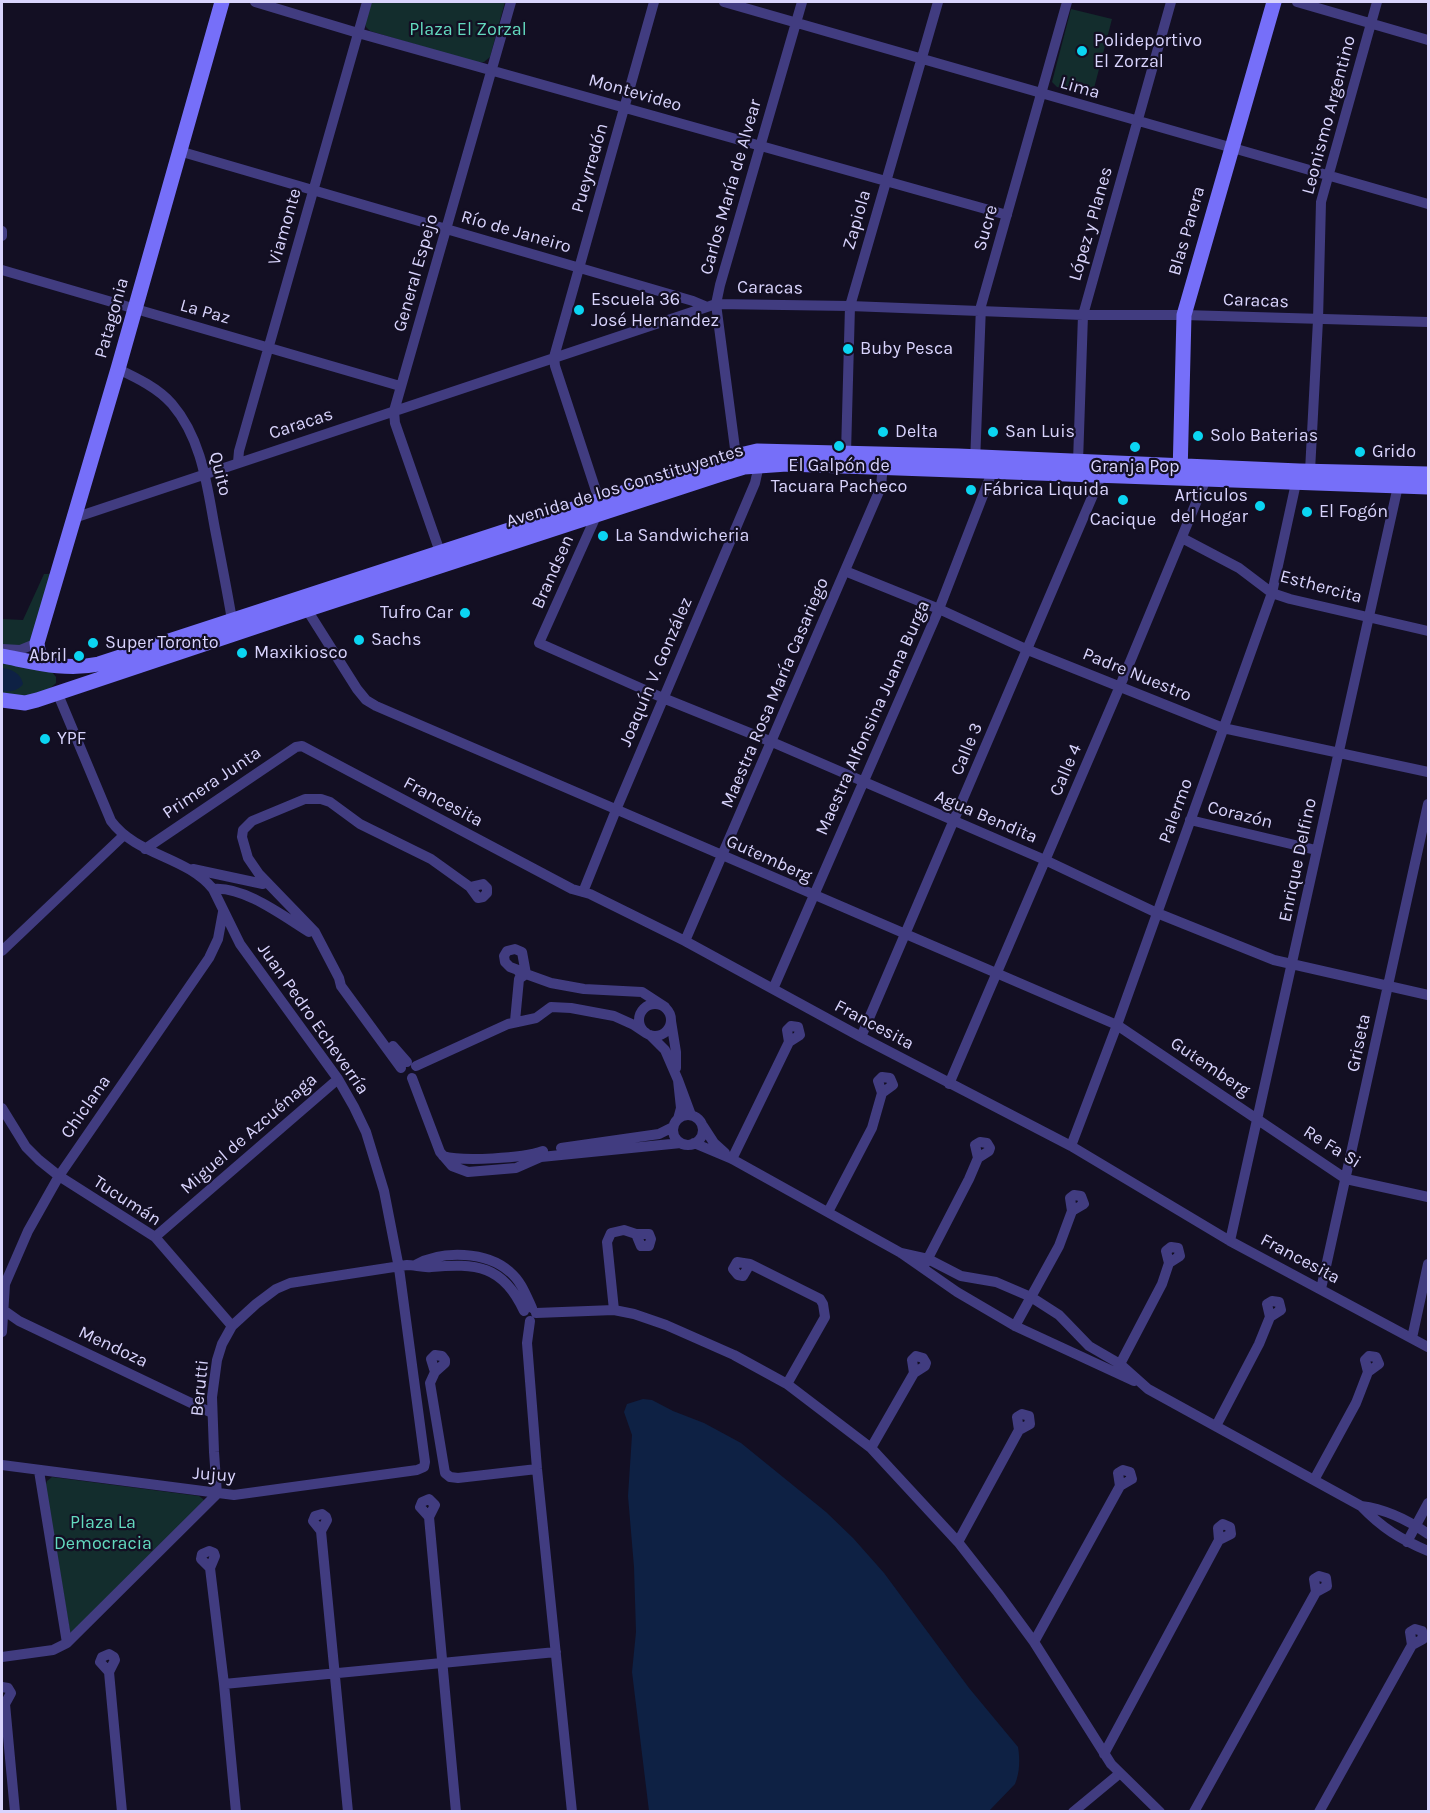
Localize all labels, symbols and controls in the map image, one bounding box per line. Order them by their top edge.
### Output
park label: Plaza El Zorzal [409,19,527,41]
place label: Polideportivo El Zorzal [1094,30,1202,72]
street label: Leonismo Argentino [1297,33,1361,197]
marker: Polideportivo El Zorzal [1075,44,1089,58]
street label: Montevideo [586,69,684,117]
street label: Lima [1058,72,1102,104]
street label: Carlos María de Alvear [696,97,766,277]
street label: Pueyrredón [567,121,613,215]
street label: López y Planes [1064,164,1118,284]
street label: Blas Parera [1164,184,1210,278]
street label: Viamonte [264,186,306,268]
street label: Zapiola [838,188,876,252]
street label: Sucre [969,203,1003,253]
street label: Río de Janeiro [458,206,574,258]
street label: General Espejo [389,212,443,334]
street label: Patagonia [90,275,134,361]
street label: Caracas [737,277,803,299]
place label: Escuela 36 José Hernandez [591,289,719,332]
street label: Caracas [1223,289,1289,313]
street label: La Paz [178,295,232,329]
marker: Escuela 36 José Hernandez [572,303,586,317]
place label: Buby Pesca [860,338,953,360]
marker: Buby Pesca [841,342,855,356]
street label: Caracas [266,404,336,444]
place label: Delta [895,421,938,443]
place label: San Luis [1005,421,1075,443]
marker: Delta [876,425,890,439]
marker: San Luis [986,425,1000,439]
place label: Solo Baterias [1210,425,1318,447]
marker: Solo Baterias [1191,429,1205,443]
marker: El Galpón de Tacuara Pacheco [832,439,846,453]
street label: Avenida de los Constituyentes [504,440,746,532]
marker: Granja Pop [1128,440,1142,454]
place label: Grido [1372,441,1416,463]
marker: Grido [1353,445,1367,459]
street label: Quito [204,450,236,498]
place label: El Galpón de Tacuara Pacheco [771,455,907,498]
place label: Granja Pop [1090,456,1180,478]
place label: Fábrica Liquida [983,479,1109,501]
marker: Fábrica Liquida [964,483,978,497]
place label: Articulos del Hogar [1170,485,1248,528]
marker: Cacique [1116,493,1130,507]
marker: Articulos del Hogar [1253,499,1267,513]
place label: El Fogón [1319,501,1388,523]
marker: El Fogón [1300,505,1314,519]
place label: Cacique [1090,509,1156,531]
place label: La Sandwicheria [615,525,749,547]
marker: La Sandwicheria [596,529,610,543]
street label: Brandsen [527,532,579,612]
street label: Esthercita [1277,566,1365,608]
street label: Maestra Rosa María Casariego [717,574,833,812]
street label: Joaquín V. González [615,594,697,750]
street label: Maestra Alfonsina Juana Burga [811,597,935,839]
place label: Tufro Car [380,602,453,624]
marker: Tufro Car [458,606,472,620]
place label: Sachs [371,629,421,651]
place label: Super Toronto [105,632,219,654]
marker: Sachs [352,633,366,647]
marker: Super Toronto [86,636,100,650]
place label: Maxikiosco [254,642,348,664]
street label: Padre Nuestro [1079,643,1195,707]
place label: Abril [29,645,67,667]
marker: Maxikiosco [235,646,249,660]
marker: Abril [72,649,86,663]
street label: Calle 3 [946,719,988,779]
place label: YPF [57,728,86,750]
marker: YPF [38,732,52,746]
street label: Calle 4 [1045,741,1087,799]
street label: Primera Junta [159,742,265,824]
street label: Francesita [400,772,486,832]
street label: Palermo [1154,776,1198,846]
street label: Agua Bendita [931,786,1041,848]
street label: Corazón [1205,796,1275,834]
street label: Enrique Delfino [1274,796,1322,924]
street label: Gutemberg [723,830,815,888]
street label: Juan Pedro Echeverría [253,939,373,1099]
street label: Francesita [831,995,917,1055]
street label: Griseta [1342,1012,1376,1074]
street label: Gutemberg [1166,1032,1254,1102]
street label: Miguel de Azcuénaga [176,1069,322,1199]
street label: Chiclana [56,1071,116,1143]
street label: Re Fa Si [1299,1121,1365,1173]
street label: Tucumán [89,1171,165,1231]
street label: Francesita [1257,1229,1343,1289]
street label: Mendoza [75,1322,151,1372]
street label: Berutti [186,1359,214,1417]
street label: Jujuy [192,1463,236,1487]
park label: Plaza La Democracia [54,1512,152,1555]

